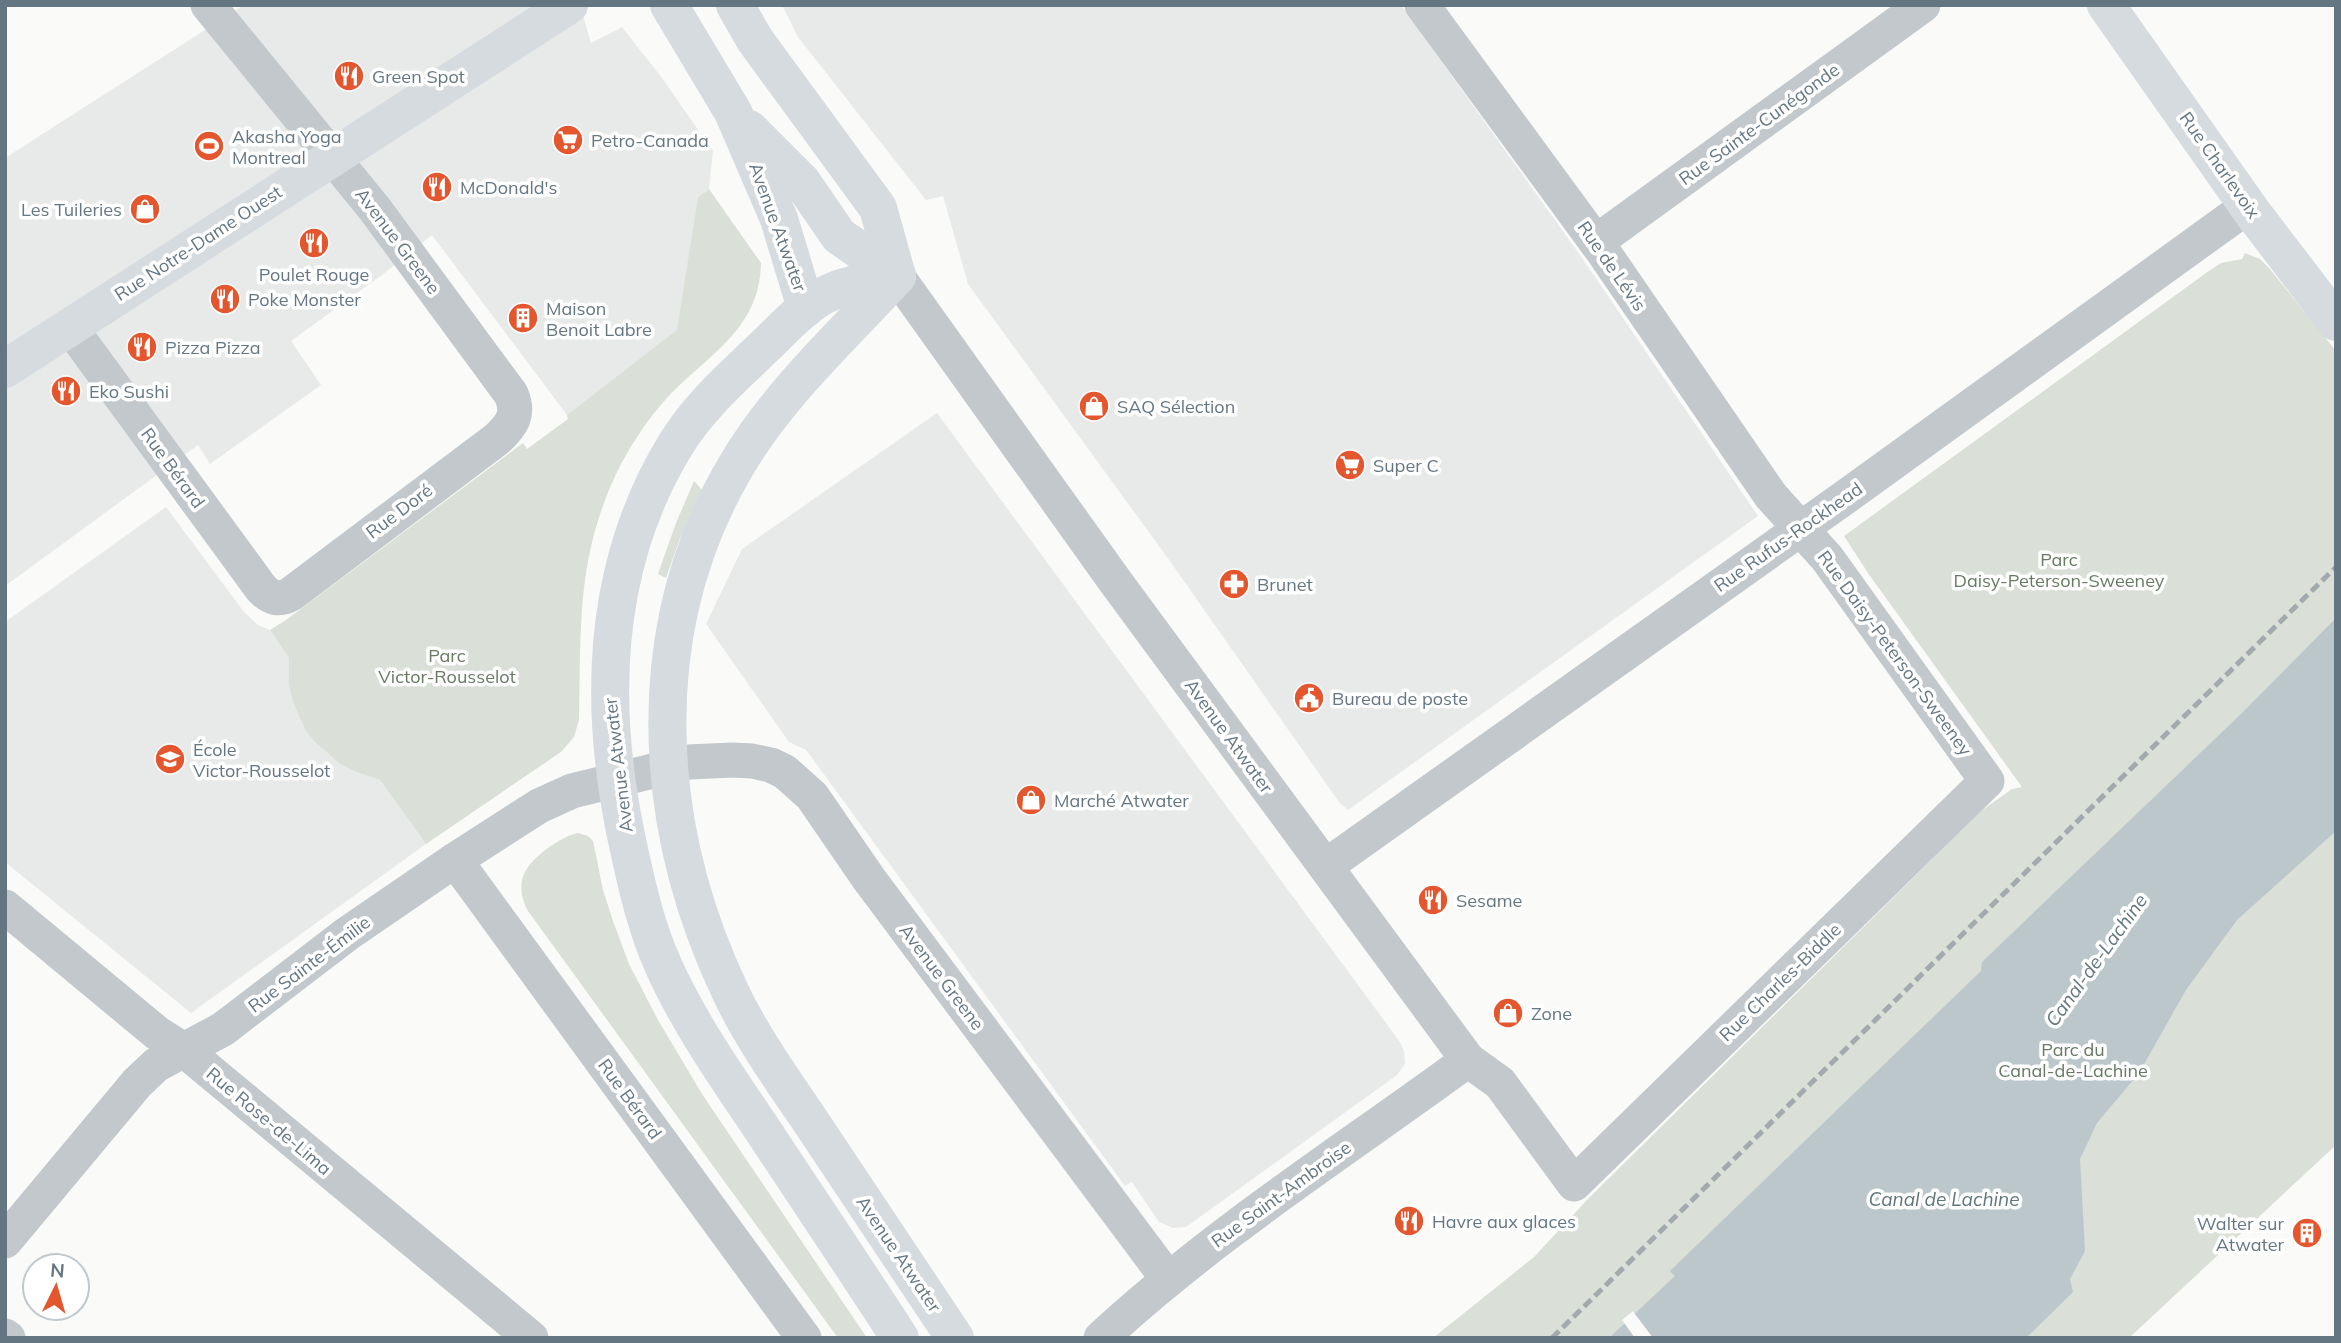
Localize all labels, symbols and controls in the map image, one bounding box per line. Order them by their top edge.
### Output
street label: Rue Sainte-Cunégonde [1674,58,1844,190]
restaurant icon: Green Spot [332,59,366,93]
place label: Green Spot [372,65,465,88]
street label: Rue Charlevoix [2175,107,2266,223]
supermarket icon: Petro-Canada [551,123,585,157]
place label: Akasha Yoga Montreal [232,125,342,169]
sports icon: Akasha Yoga Montreal [192,129,226,163]
place label: Petro-Canada [591,129,709,152]
street label: Avenue Atwater [744,159,812,295]
restaurant icon: McDonald's [420,170,454,204]
place label: McDonald's [460,176,557,199]
street label: Rue Notre-Dame Ouest [110,180,286,306]
street label: Avenue Greene [351,183,445,299]
shop icon: Les Tuileries [128,192,162,226]
place label: Les Tuileries [21,198,122,221]
street label: Rue de Lévis [1573,216,1652,316]
restaurant icon: Poulet Rouge [297,226,331,260]
place label: Poulet Rouge [259,263,369,286]
restaurant icon: Poke Monster [208,282,242,316]
place label: Poke Monster [248,288,361,311]
place label: Maison Benoit Labre [546,297,652,341]
building icon: Maison Benoit Labre [506,301,540,335]
restaurant icon: Pizza Pizza [125,330,159,364]
place label: Pizza Pizza [165,336,261,359]
restaurant icon: Eko Sushi [49,374,83,408]
place label: Eko Sushi [89,380,169,403]
shop icon: SAQ Sélection [1077,389,1111,423]
place label: SAQ Sélection [1117,395,1235,418]
street label: Rue Bérard [136,423,210,513]
supermarket icon: Super C [1333,448,1367,482]
place label: Super C [1373,454,1439,477]
street label: Rue Rufus-Rockhead [1709,477,1867,597]
street label: Rue Doré [361,479,437,543]
street label: Rue Daisy-Peterson-Sweeney [1813,546,1977,760]
park label: Parc Daisy-Peterson-Sweeney [1954,548,2165,592]
pharmacy icon: Brunet [1217,567,1251,601]
place label: Brunet [1257,573,1313,596]
park label: Parc Victor-Rousselot [378,644,516,688]
street label: Avenue Atwater [1180,674,1278,798]
public building icon: Bureau de poste [1292,681,1326,715]
place label: Bureau de poste [1332,687,1468,710]
street label: Avenue Atwater [598,696,638,834]
place label: École Victor-Rousselot [193,738,330,782]
school or university icon: École Victor-Rousselot [153,742,187,776]
shop icon: Marché Atwater [1014,783,1048,817]
place label: Marché Atwater [1054,789,1189,812]
restaurant icon: Sesame [1416,883,1450,917]
place label: Sesame [1456,889,1522,912]
water label: Canal-de-Lachine [2040,889,2152,1031]
street label: Rue Sainte-Émilie [243,911,375,1017]
street label: Rue Charles-Biddle [1714,918,1846,1046]
street label: Avenue Greene [895,919,989,1035]
shop icon: Zone [1491,996,1525,1030]
place label: Zone [1531,1002,1572,1025]
park label: Parc du Canal-de-Lachine [1998,1038,2148,1082]
street label: Rue Bérard [593,1054,667,1144]
street label: Rue Rose-de-Lima [202,1062,336,1180]
street label: Rue Saint-Ambroise [1207,1136,1355,1252]
water label: Canal de Lachine [1868,1187,2020,1211]
street label: Avenue Atwater [852,1191,947,1317]
restaurant icon: Havre aux glaces [1392,1204,1426,1238]
place label: Havre aux glaces [1432,1210,1576,1233]
place label: Walter sur Atwater [2197,1212,2284,1256]
building icon: Walter sur Atwater [2290,1216,2324,1250]
north arrow [21,1252,91,1322]
text: N [49,1257,66,1283]

